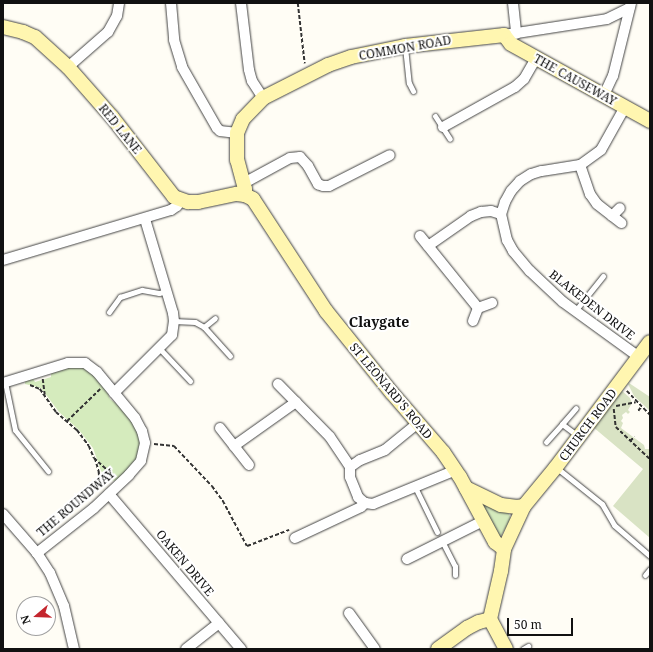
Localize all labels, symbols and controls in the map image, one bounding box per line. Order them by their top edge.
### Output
street label: COMMON ROAD [358,33,452,63]
street label: THE CAUSEWAY [531,51,619,109]
street label: RED LANE [96,101,144,157]
street label: BLAKEDEN DRIVE [546,267,638,343]
district label: Claygate [349,314,409,330]
street label: ST LEONARD'S ROAD [347,340,435,442]
street label: CHURCH ROAD [556,386,620,464]
street label: THE ROUNDWAY [34,466,118,540]
street label: OAKEN DRIVE [153,527,217,599]
north arrow [16,596,56,636]
scale bar [509,610,575,636]
text: N [17,613,34,626]
text: 50 m [514,616,542,633]

